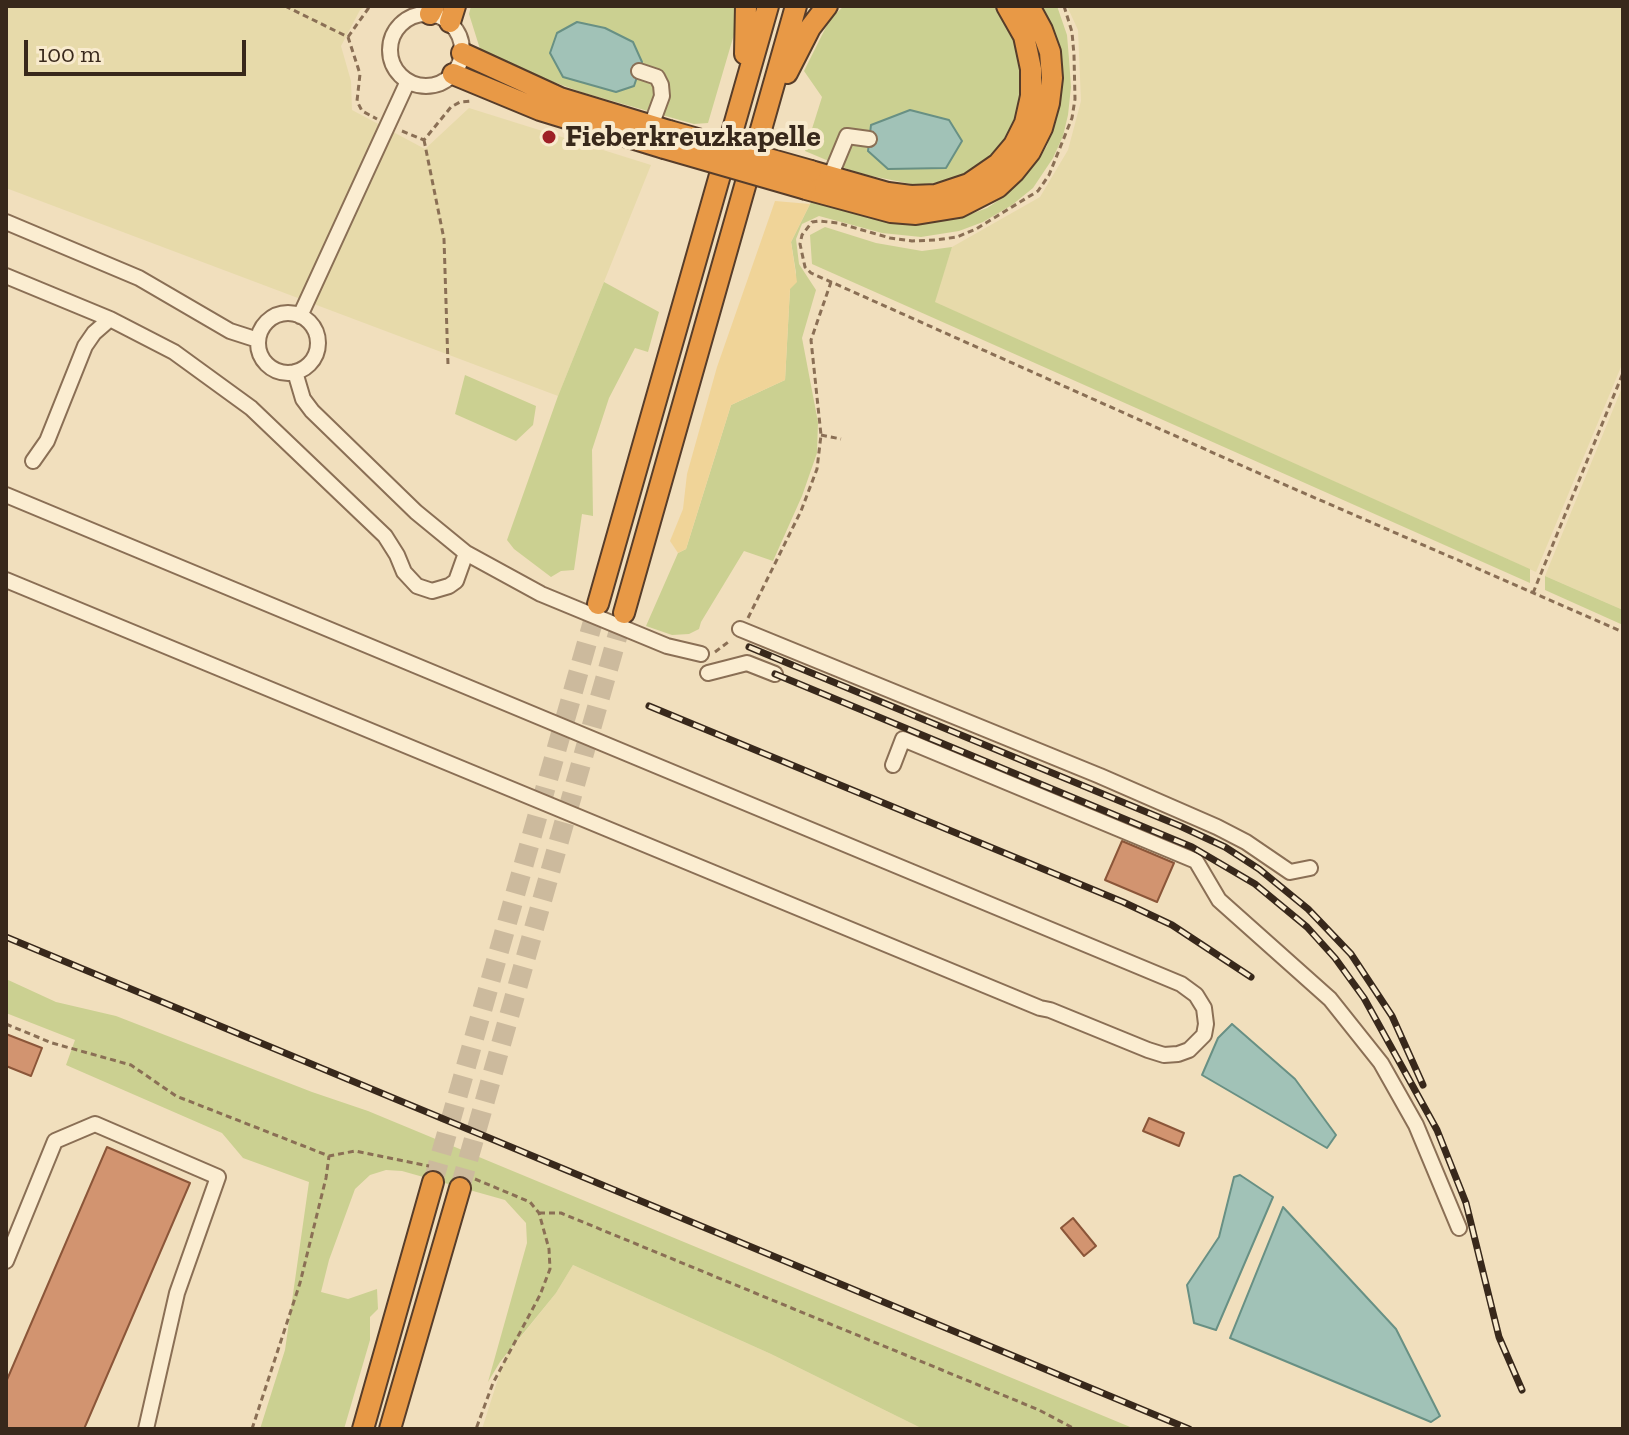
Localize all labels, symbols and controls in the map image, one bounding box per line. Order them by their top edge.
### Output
scale bar [28,24,250,74]
text: 100 m [38,39,101,68]
place label: Fieberkreuzkapelle [565,119,821,155]
marker: Fieberkreuzkapelle [540,128,558,146]

